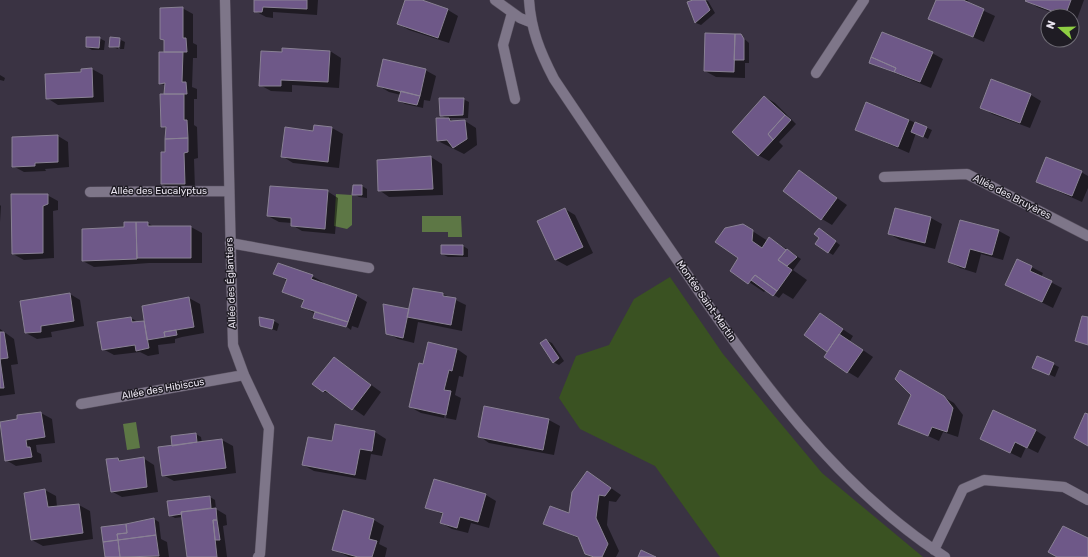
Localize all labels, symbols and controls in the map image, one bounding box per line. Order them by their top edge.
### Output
north arrow [1040,8,1080,48]
text: N [1044,19,1059,31]
street label: Allée des Bruyères [971,172,1053,222]
street label: Allée des Eucalyptus [111,185,207,197]
street label: Allée des Églantiers [223,237,239,329]
street label: Montée Saint-Martin [674,258,738,344]
street label: Allée des Hibiscus [121,376,205,402]

